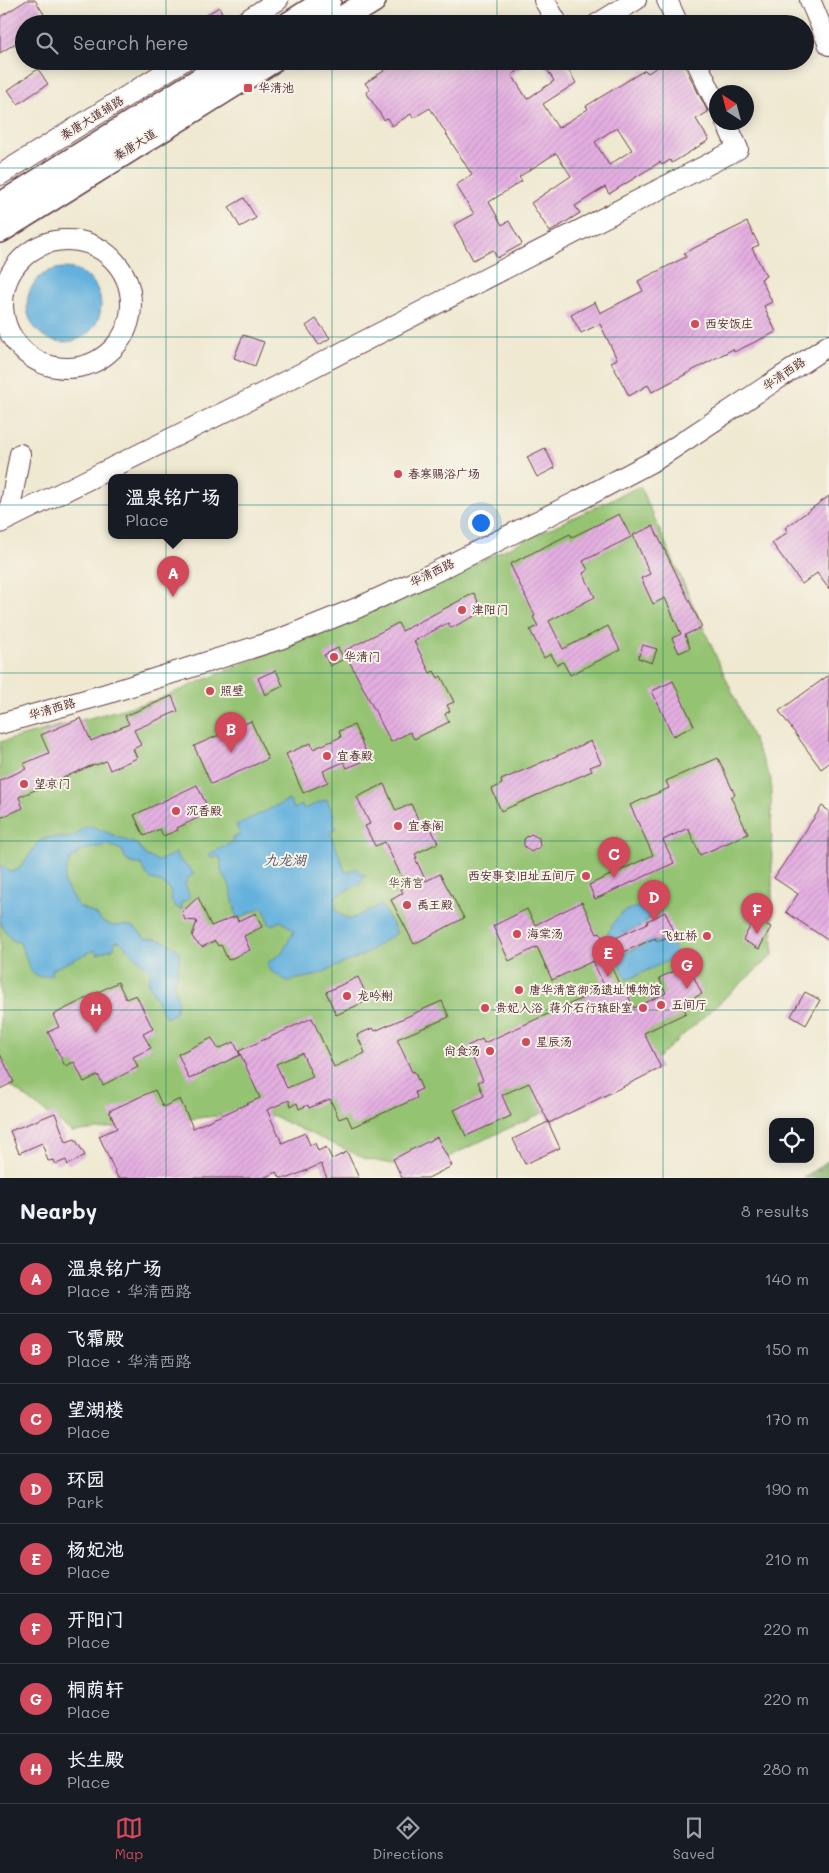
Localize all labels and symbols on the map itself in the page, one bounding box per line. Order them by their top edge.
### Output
place label: 华清池 [258,79,294,95]
marker: 华清池 [242,82,254,94]
north arrow [709,85,754,130]
street label: 秦唐大道辅路 [57,91,126,143]
street label: 秦唐大道 [110,125,159,164]
place label: 西安饭庄 [705,315,753,331]
marker: 西安饭庄 [689,318,701,330]
street label: 华清西路 [759,353,808,393]
place label: 春寒赐浴广场 [408,465,480,481]
marker: 春寒赐浴广场 [392,468,404,480]
your location [468,510,494,536]
street label: 华清西路 [406,554,457,590]
pin: A [157,556,189,597]
place label: 津阳门 [472,601,508,617]
marker: 津阳门 [456,604,468,616]
place label: 华清门 [344,648,380,664]
marker: 华清门 [328,651,340,663]
place label: 照壁 [220,682,244,698]
marker: 照壁 [204,685,216,697]
street label: 华清西路 [26,694,77,722]
pin: B [215,712,247,753]
place label: 宜春殿 [337,747,373,763]
marker: 宜春殿 [321,750,333,762]
place label: 望京门 [34,775,70,791]
marker: 望京门 [18,778,30,790]
place label: 沉香殿 [186,802,222,818]
marker: 沉香殿 [170,805,182,817]
place label: 宜春阁 [408,817,444,833]
marker: 宜春阁 [392,820,404,832]
pin: C [598,837,630,878]
water label: 九龙湖 [264,850,308,869]
place label: 西安事变旧址五间厅 [468,867,576,883]
marker: 西安事变旧址五间厅 [580,870,592,882]
park label: 华清宫 [388,874,424,890]
pin: D [638,880,670,921]
pin: F [741,893,773,934]
place label: 禹王殿 [417,896,453,912]
marker: 禹王殿 [401,899,413,911]
place label: 海棠汤 [527,925,563,941]
place label: 飞虹桥 [661,927,698,943]
marker: 海棠汤 [511,928,523,940]
marker: 飞虹桥 [701,930,713,942]
pin: E [592,936,624,977]
pin: G [671,948,703,989]
place label: 唐华清宫御汤遗址博物馆 [529,981,661,997]
marker: 唐华清宫御汤遗址博物馆 [513,984,525,996]
place label: 龙吟榭 [357,987,393,1003]
marker: 龙吟榭 [341,990,353,1002]
pin: H [80,992,112,1033]
place label: 五间厅 [671,996,707,1012]
place label: 贵妃入浴 [495,999,543,1015]
place label: 蒋介石行辕卧室 [549,999,633,1015]
marker: 五间厅 [655,999,667,1011]
marker: 贵妃入浴 [479,1002,491,1014]
marker: 蒋介石行辕卧室 [637,1002,649,1014]
place label: 星辰汤 [536,1033,572,1049]
marker: 星辰汤 [520,1036,532,1048]
place label: 尚食汤 [444,1042,480,1058]
marker: 尚食汤 [484,1045,496,1057]

